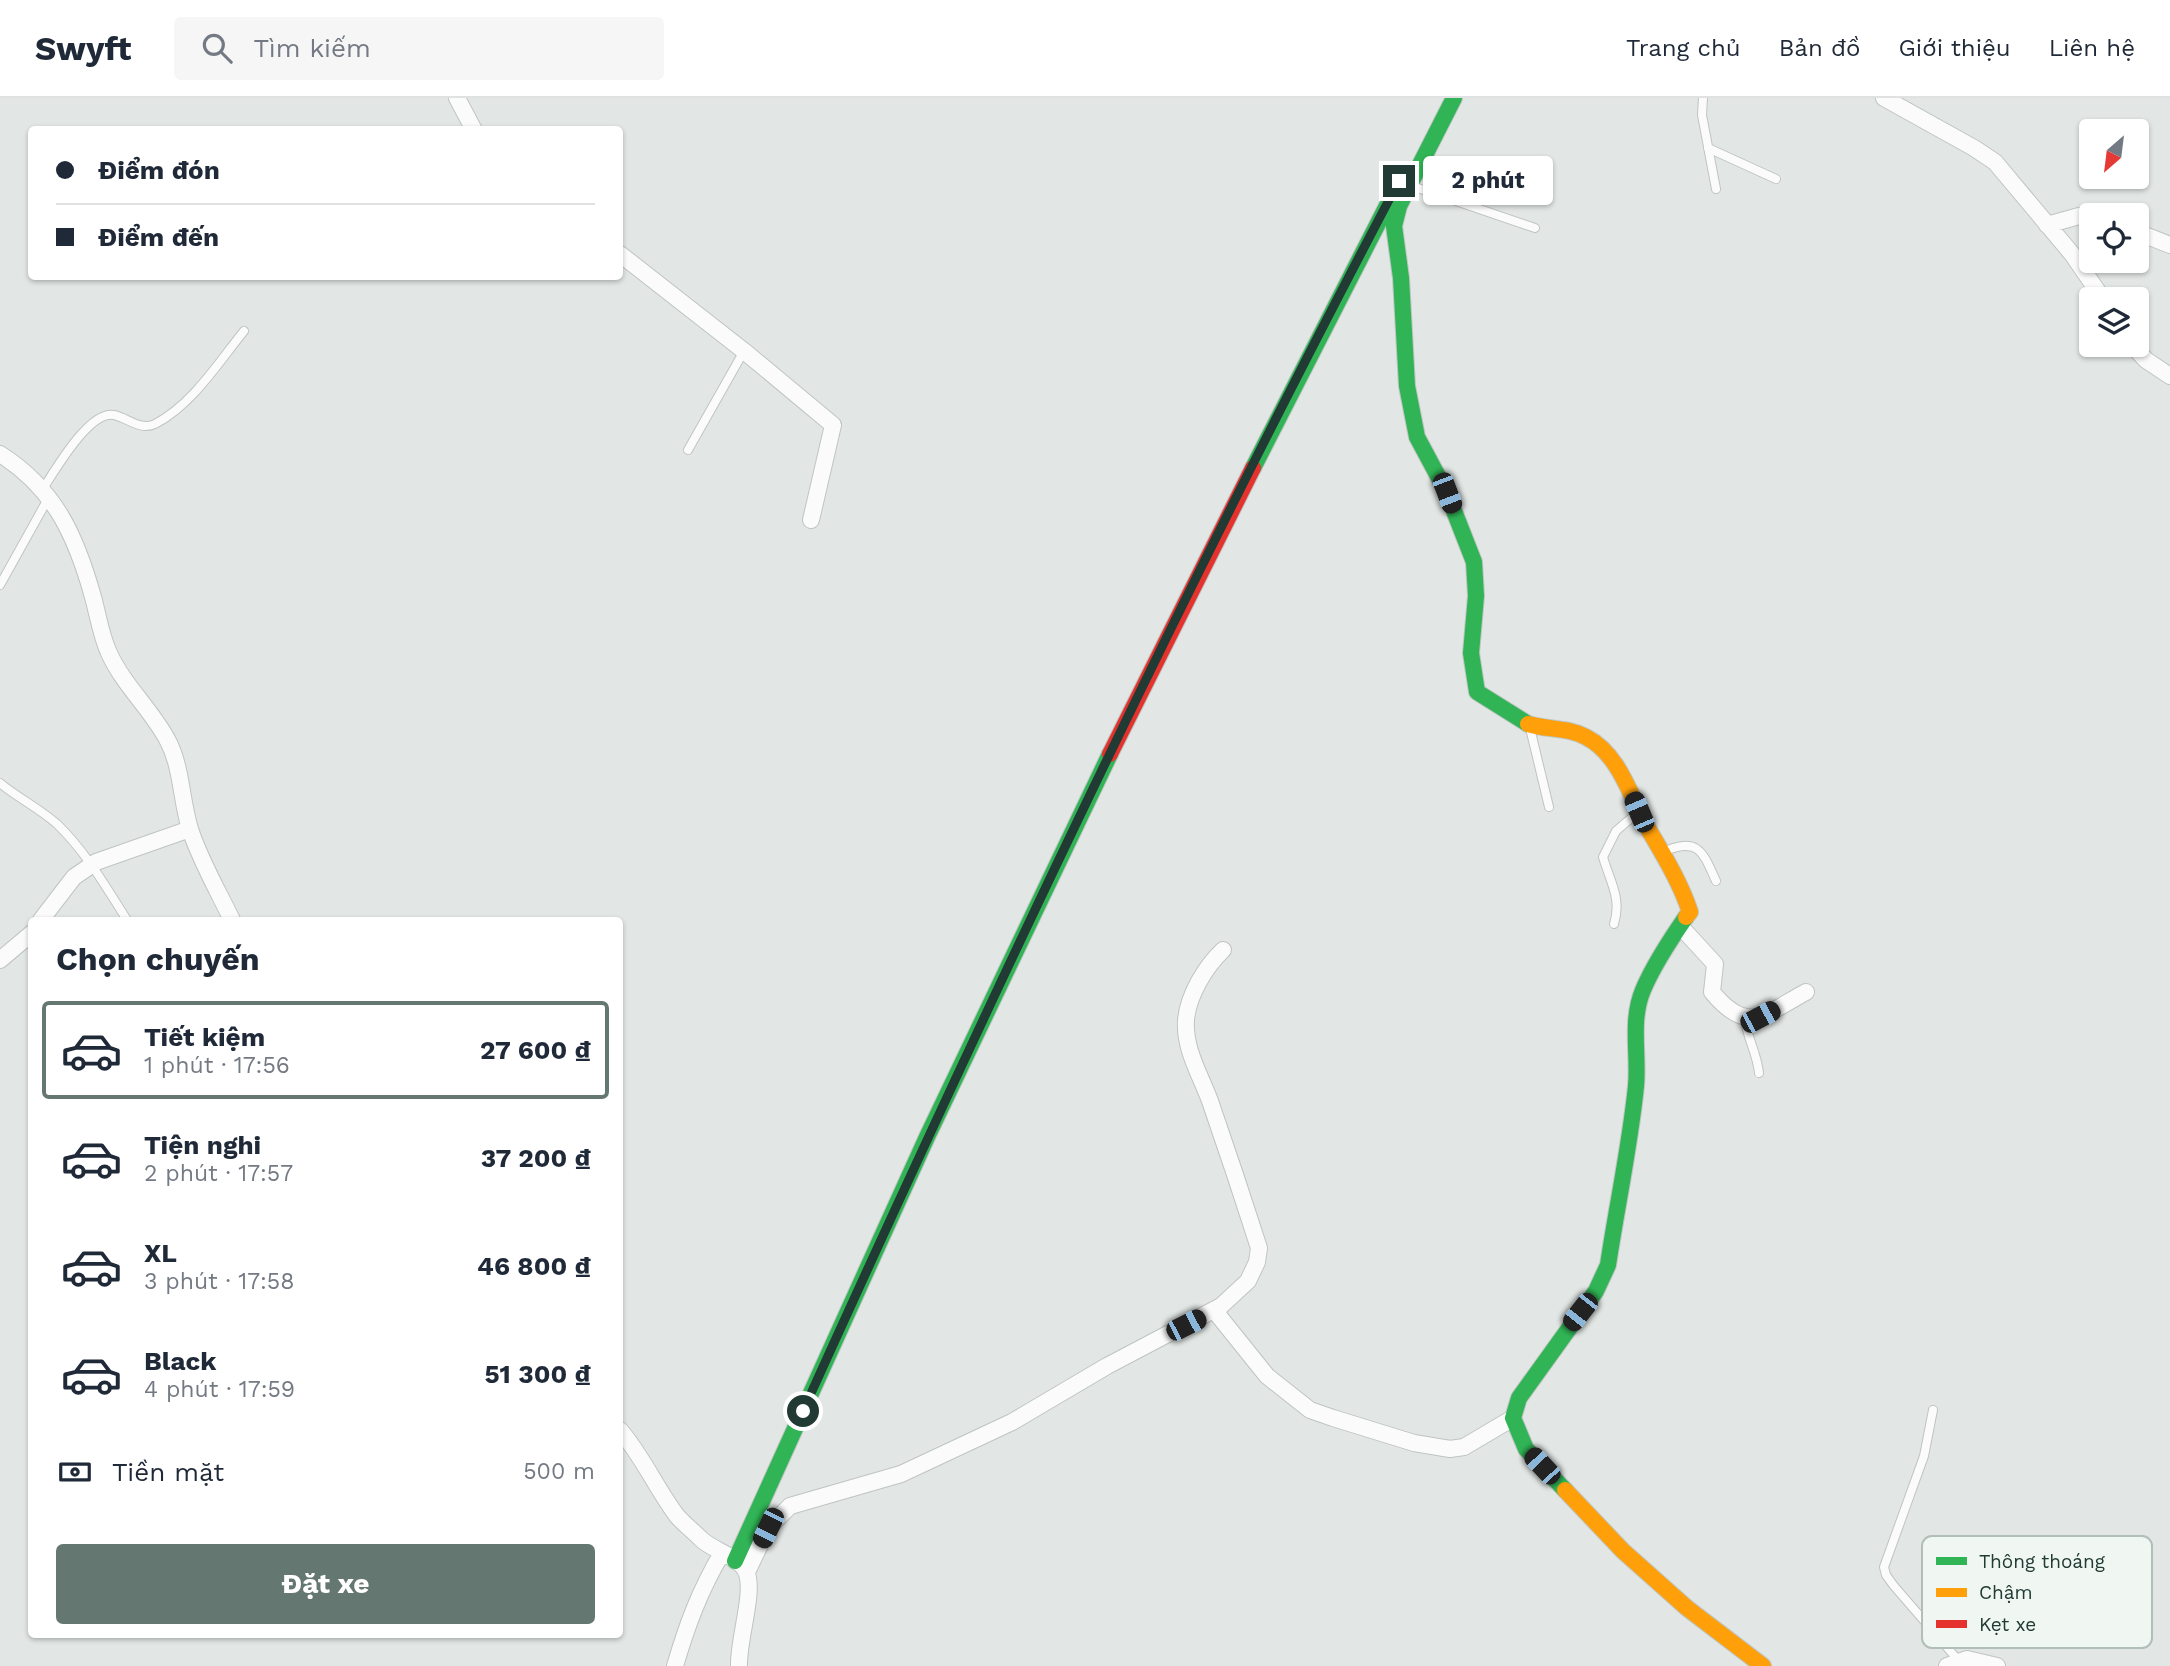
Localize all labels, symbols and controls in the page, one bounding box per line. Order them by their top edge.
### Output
search box [174,17,664,80]
text: Swyft [35,29,132,68]
icon: search [198,29,236,67]
text: Tìm kiếm [254,33,371,63]
text: Trang chủ [1626,34,1741,62]
text: Bản đồ [1779,34,1860,62]
text: Giới thiệu [1898,34,2011,62]
text: Liên hệ [2049,34,2135,62]
north arrow [2079,119,2149,189]
map controls [2079,119,2149,357]
text: Điểm đón [98,155,220,185]
callout: 2 phút [1424,156,1553,206]
route end [1383,165,1415,197]
text: 2 phút [1451,167,1525,194]
button: locate [2079,203,2149,273]
text: Điểm đến [98,222,219,252]
button: layers [2079,287,2149,357]
car [1430,470,1465,516]
car [1622,789,1657,835]
text: Chọn chuyến [56,940,260,978]
car [1737,998,1784,1036]
icon: car [60,1019,123,1082]
text: Tiết kiệm [144,1022,265,1052]
text: 27 600 ₫ [480,1035,591,1065]
text: 1 phút · 17:56 [144,1052,290,1079]
icon: car [60,1127,123,1190]
text: Tiện nghi [144,1130,261,1160]
text: 37 200 ₫ [481,1143,591,1173]
text: 2 phút · 17:57 [144,1160,293,1187]
icon: car [60,1235,123,1298]
text: XL [144,1238,177,1268]
text: 46 800 ₫ [477,1251,591,1281]
text: 3 phút · 17:58 [144,1268,294,1295]
car [1559,1289,1602,1335]
car [1163,1306,1210,1344]
icon: car [60,1343,123,1406]
text: Black [144,1346,216,1376]
text: 51 300 ₫ [484,1359,591,1389]
text: 4 phút · 17:59 [144,1376,295,1403]
route start [787,1395,819,1427]
car [1520,1443,1565,1489]
icon: cash [56,1453,94,1491]
text: Tiền mặt [112,1457,224,1487]
text: 500 m [523,1458,595,1485]
car [750,1505,787,1551]
legend [1922,1536,2152,1648]
button: Đặt xe [56,1544,595,1624]
text: Thông thoáng [1979,1550,2106,1573]
text: Chậm [1979,1581,2033,1604]
text: Kẹt xe [1979,1613,2036,1636]

